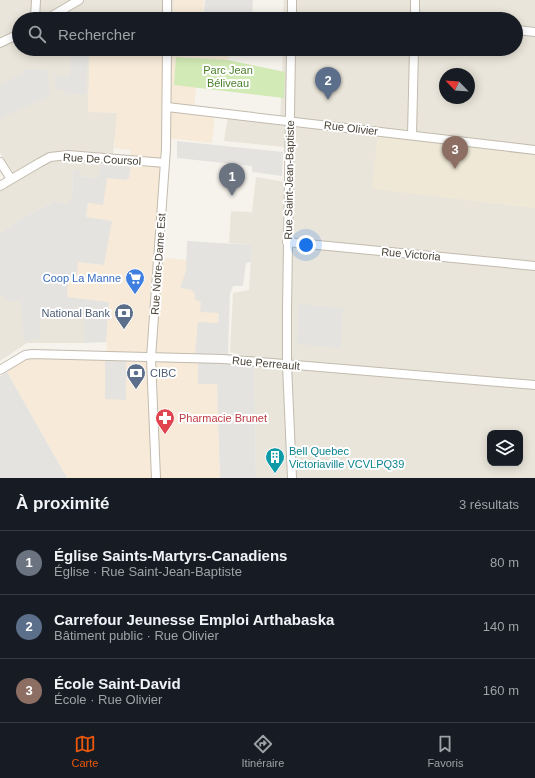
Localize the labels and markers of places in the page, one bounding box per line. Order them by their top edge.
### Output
pin: 2 [315,67,341,100]
pin: 3 [442,136,468,169]
pin: 1 [219,163,245,196]
supermarket icon: Coop La Manne [124,267,146,295]
place label: Coop La Manne [43,272,121,284]
bank icon: National Bank [113,302,135,330]
place label: National Bank [42,307,110,319]
bank icon: CIBC [125,362,147,390]
place label: CIBC [150,367,176,379]
pharmacy icon: Pharmacie Brunet [154,407,176,435]
place label: Pharmacie Brunet [179,412,267,424]
place label: Bell Quebec Victoriaville VCVLPQ39 [289,445,404,470]
building icon: Bell Quebec Victoriaville VCVLPQ39 [264,446,286,474]

